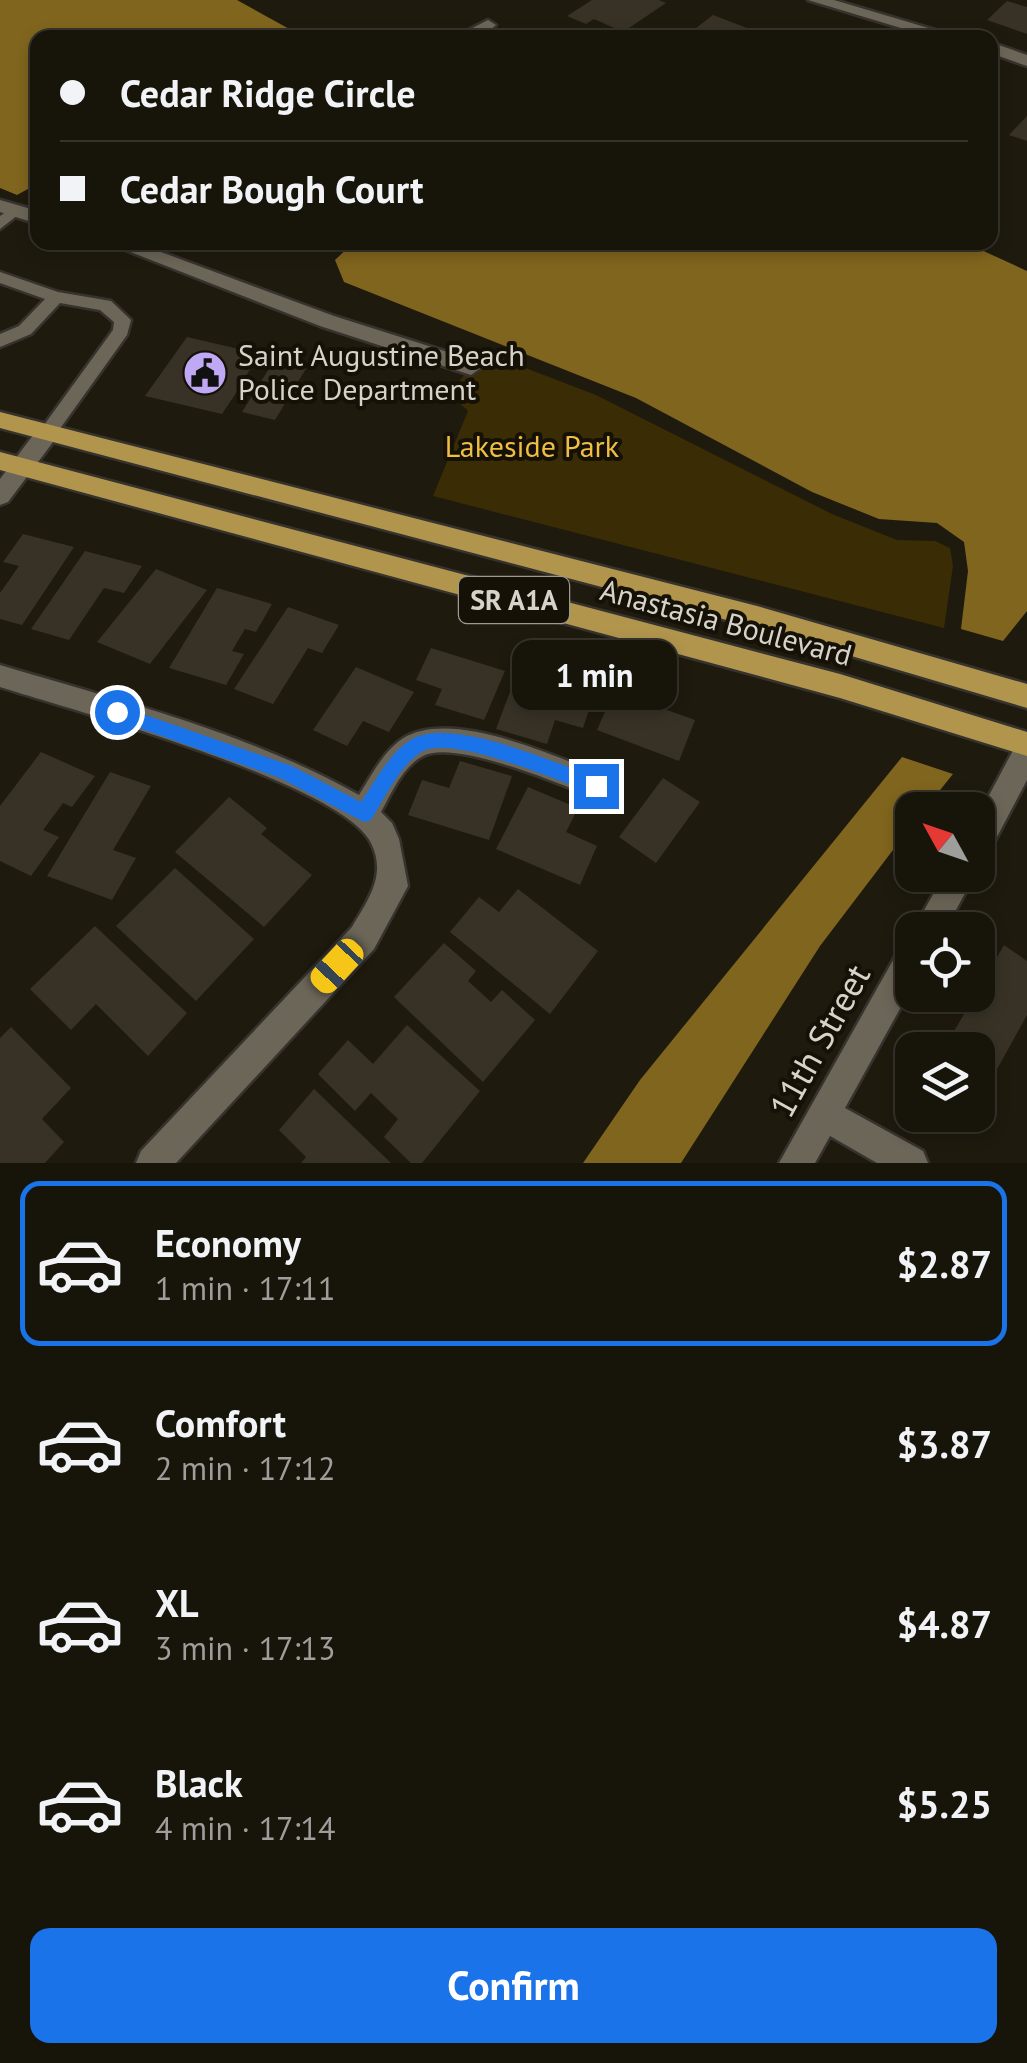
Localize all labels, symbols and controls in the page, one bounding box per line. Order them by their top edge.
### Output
text: Cedar Ridge Circle [120,68,416,117]
text: Cedar Bough Court [120,164,423,213]
place label: Saint Augustine Beach Police Department [238,335,525,408]
public building icon: Saint Augustine Beach Police Department [182,350,228,396]
park label: Lakeside Park [445,426,620,465]
street label: Anastasia Boulevard [596,569,856,674]
road number: SR A1A [459,577,569,623]
callout: 1 min [514,641,678,711]
text: 1 min [555,654,634,696]
route start [95,690,140,735]
route end [574,764,619,809]
north arrow [895,792,995,892]
map controls [895,792,995,1132]
button: locate [895,912,995,1012]
car [306,934,368,998]
street label: 11th Street [758,956,880,1125]
button: layers [895,1032,995,1132]
text: Economy [155,1218,301,1267]
icon: car [35,1219,125,1309]
text: $2.87 [896,1239,992,1288]
text: 1 min · 17:11 [155,1267,335,1309]
text: Comfort [155,1398,286,1447]
icon: car [35,1399,125,1489]
text: $3.87 [896,1419,992,1468]
text: 2 min · 17:12 [155,1447,335,1489]
text: XL [155,1578,199,1627]
icon: car [35,1579,125,1669]
text: $4.87 [896,1599,992,1648]
text: 3 min · 17:13 [155,1627,335,1669]
text: Black [155,1758,243,1807]
icon: car [35,1759,125,1849]
text: $5.25 [896,1779,992,1828]
text: 4 min · 17:14 [155,1807,335,1849]
button: Confirm [30,1928,997,2043]

